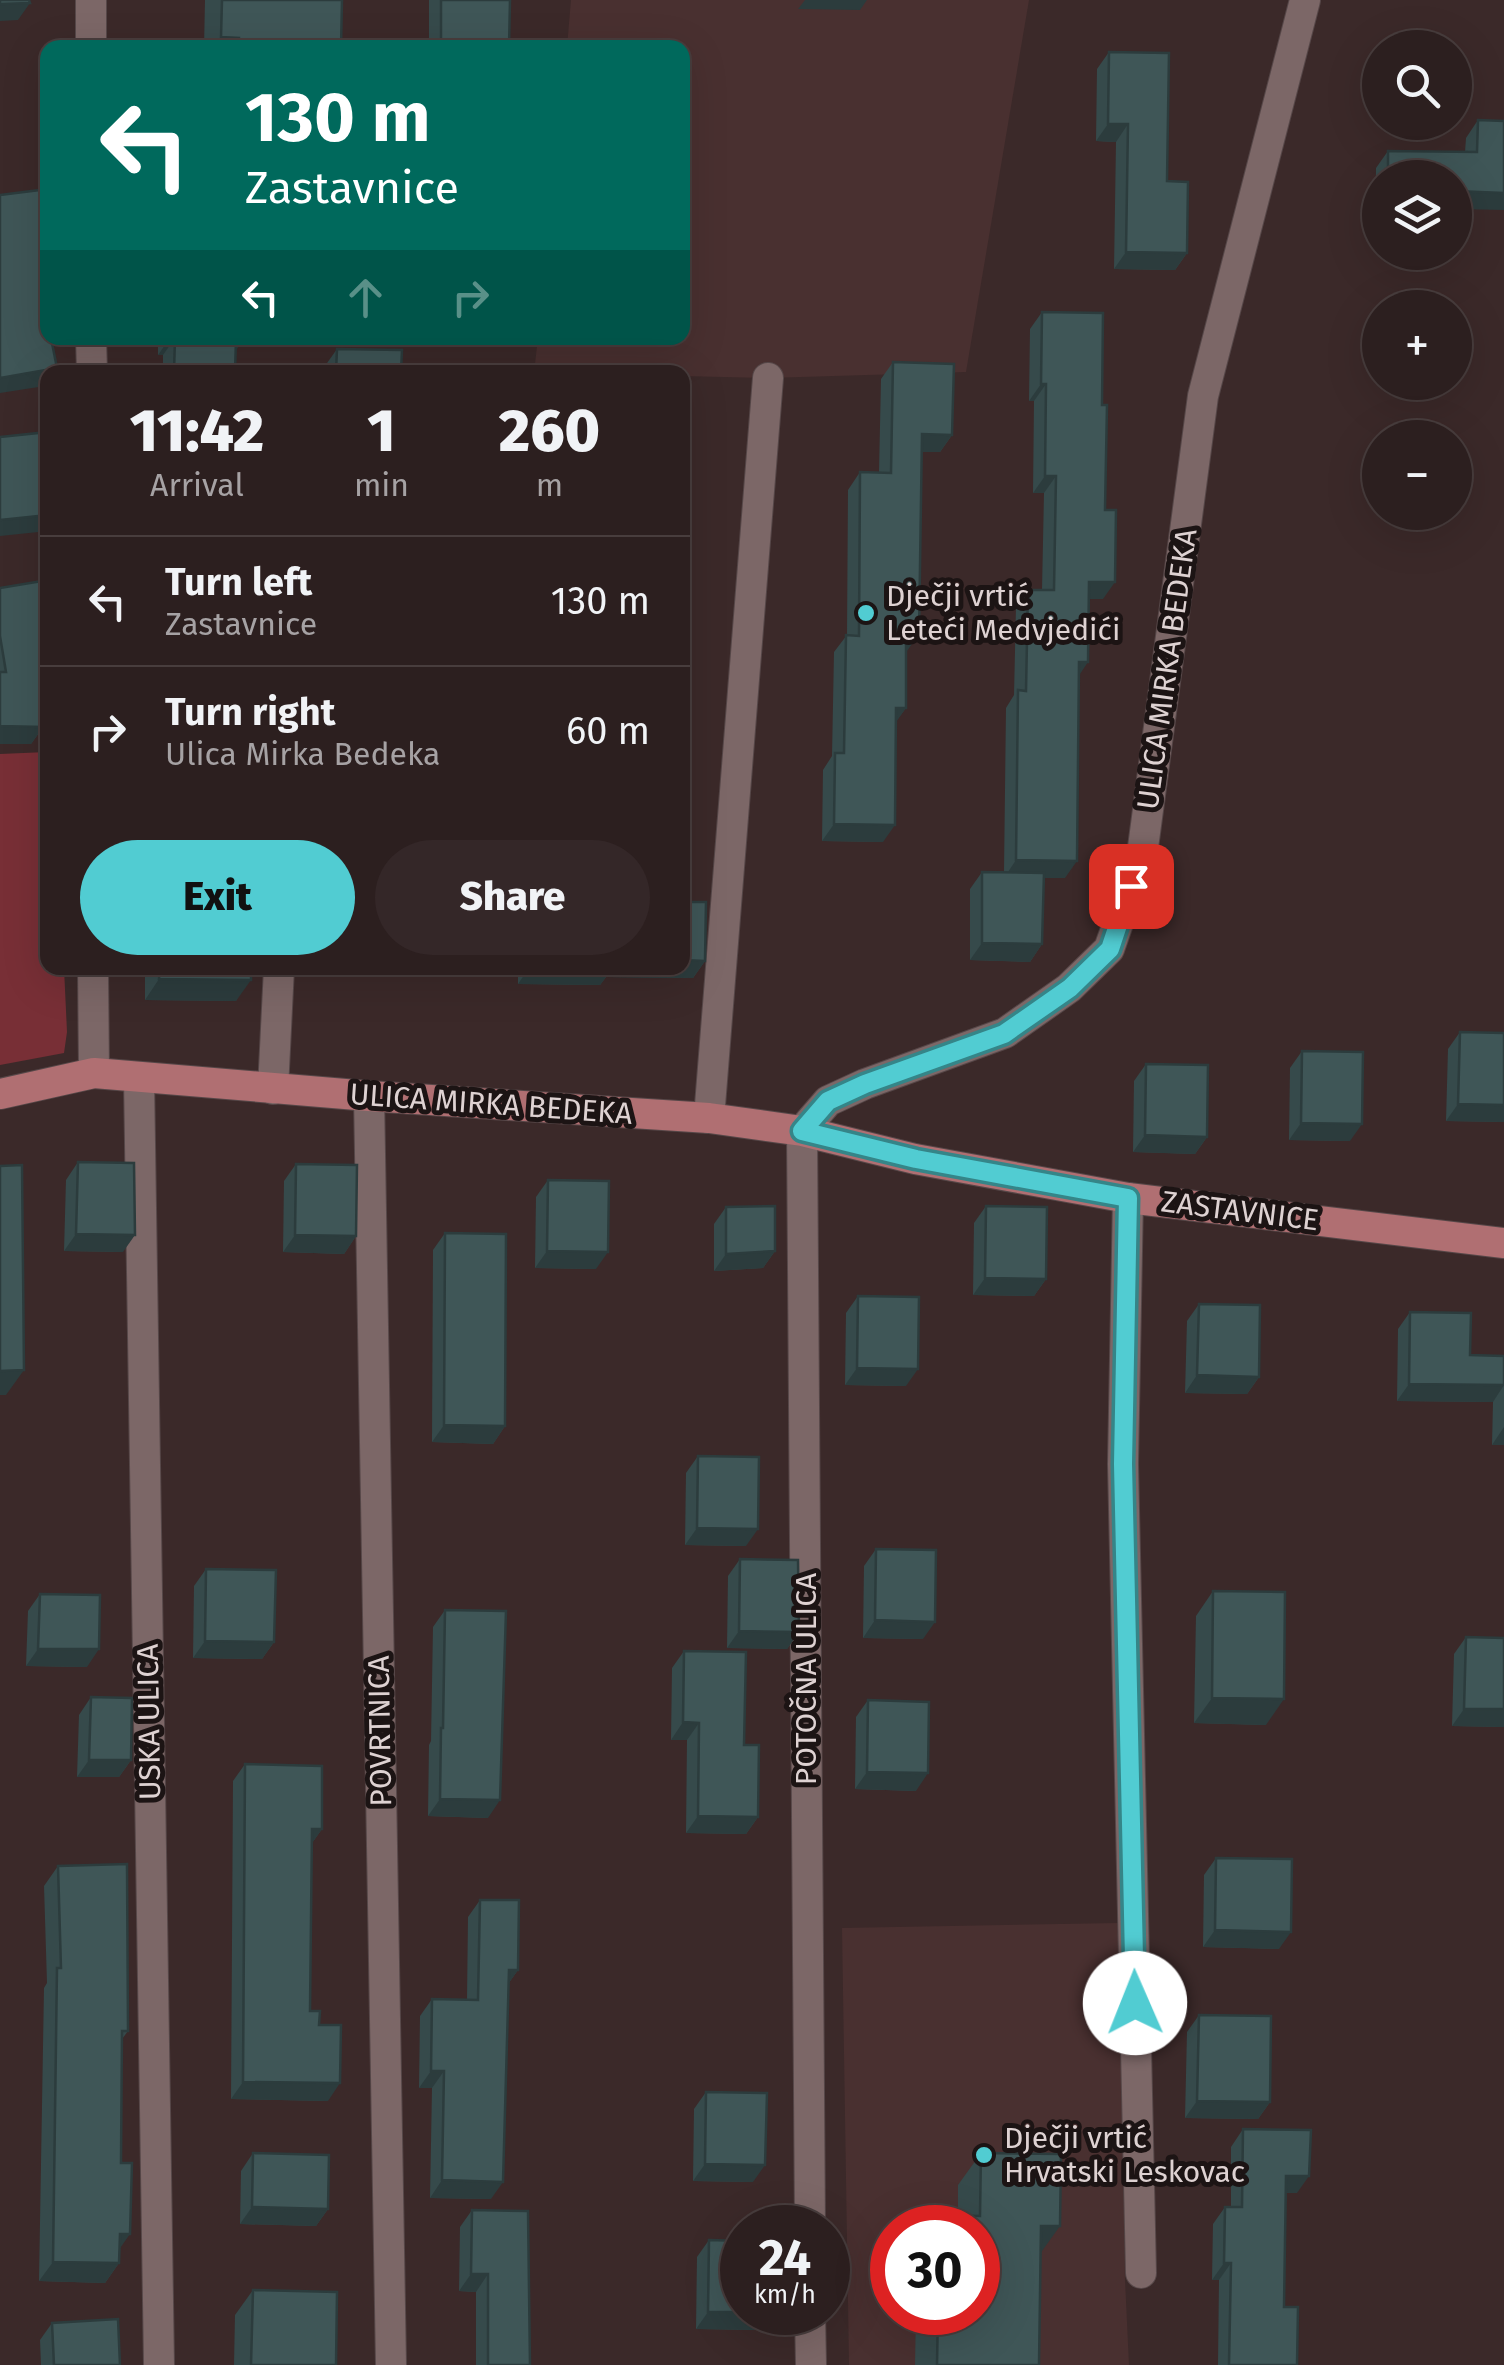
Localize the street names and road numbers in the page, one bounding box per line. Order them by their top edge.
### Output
street label: ULICA MIRKA BEDEKA [1129,525,1205,812]
street label: ULICA MIRKA BEDEKA [348,1076,634,1132]
street label: ZASTAVNICE [1159,1183,1321,1239]
street label: POTOČNA ULICA [788,1572,824,1785]
street label: USKA ULICA [130,1643,168,1801]
street label: POVRTNICA [361,1654,399,1807]

